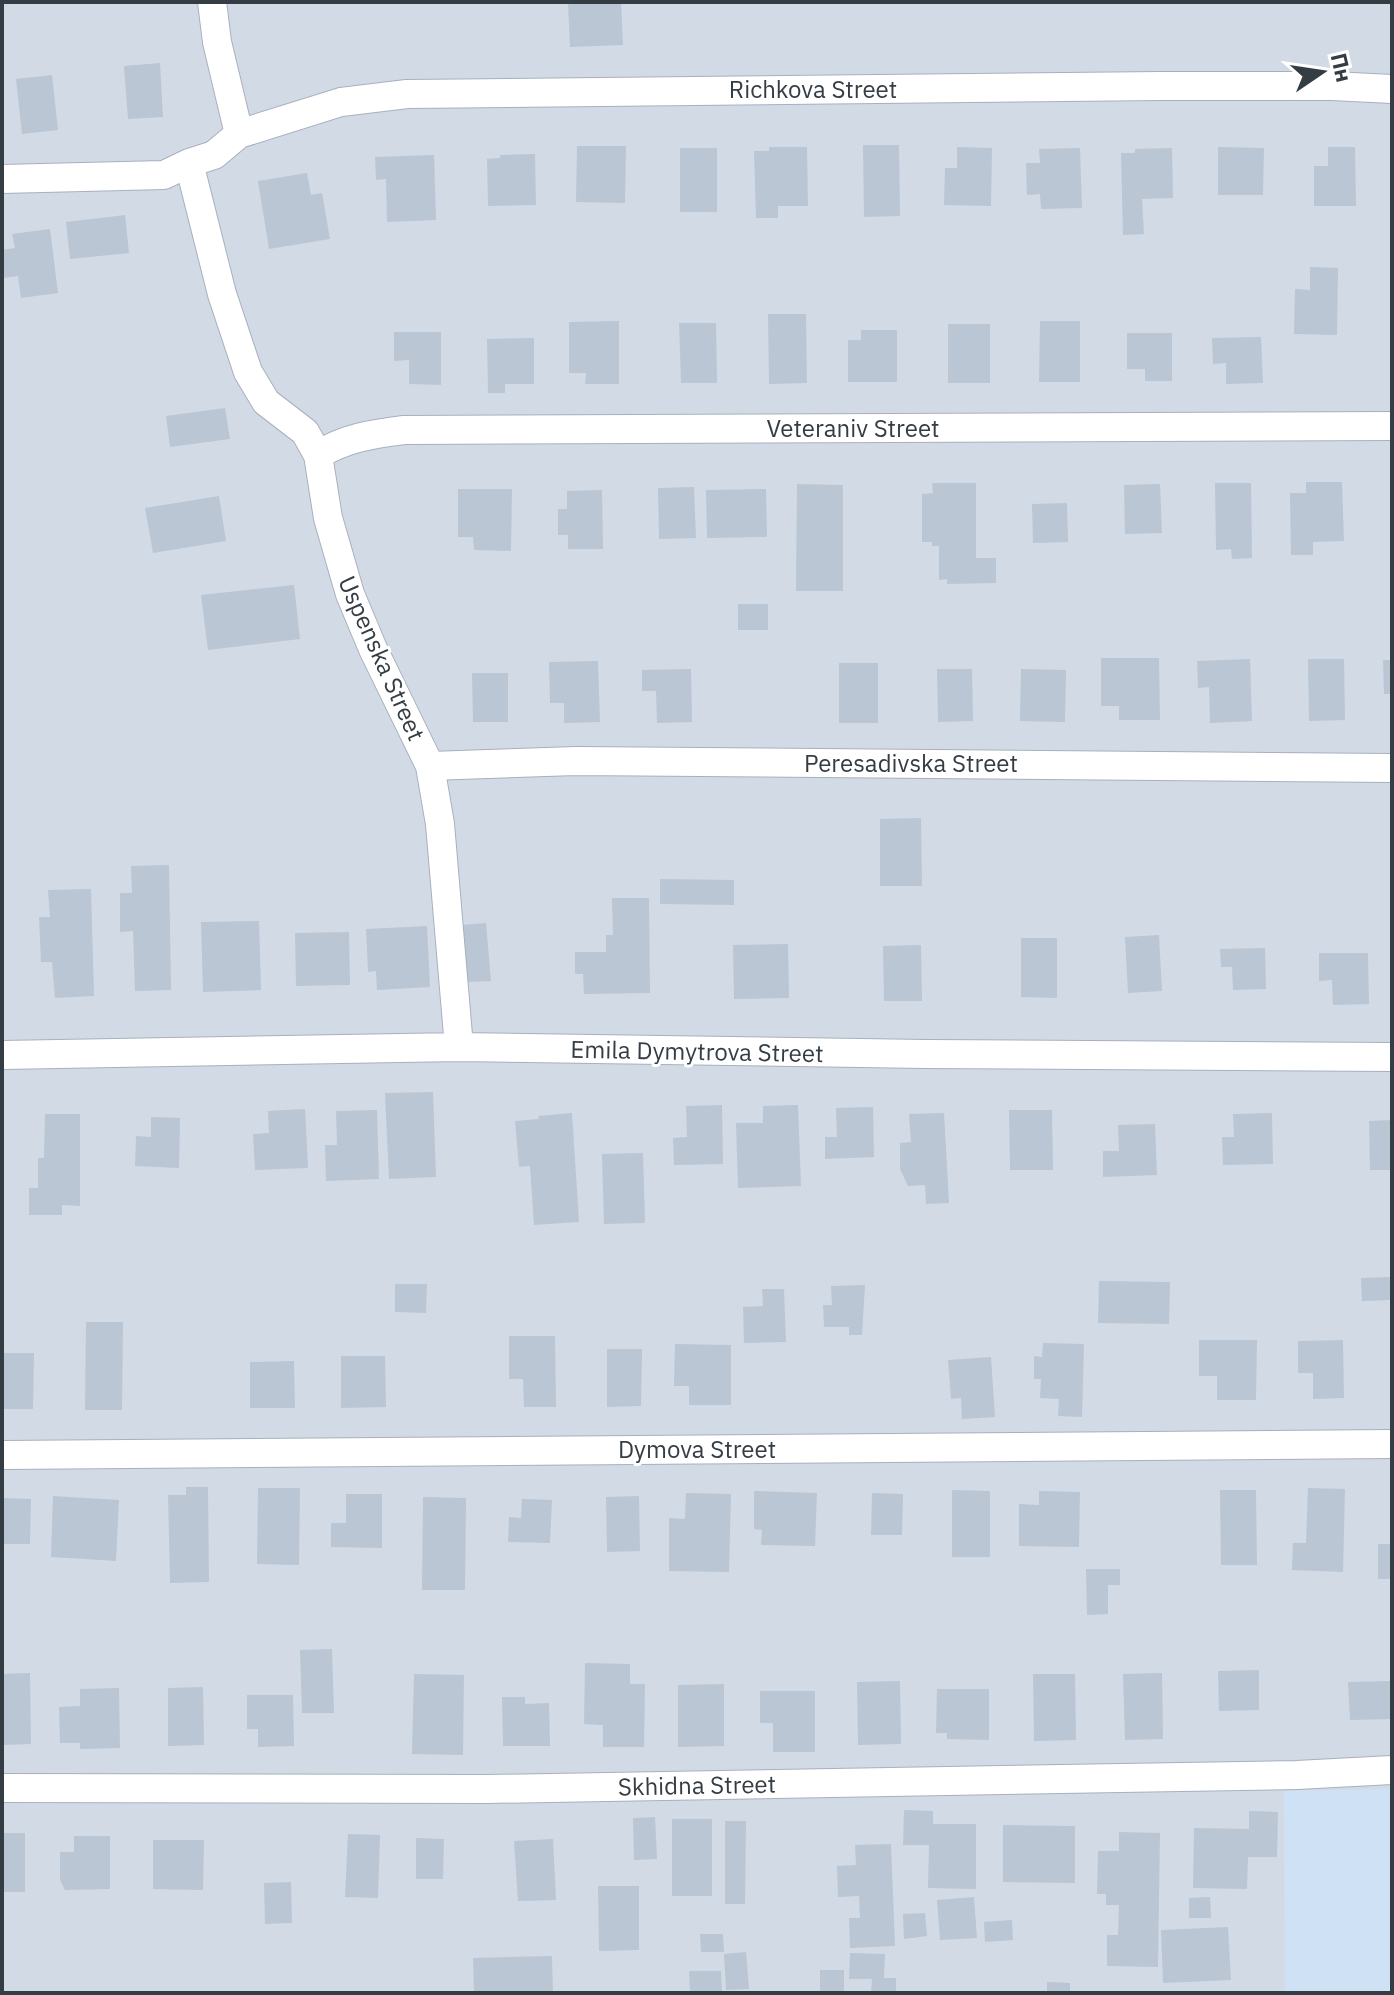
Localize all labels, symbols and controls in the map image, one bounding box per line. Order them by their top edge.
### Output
north arrow [1282,32,1362,112]
text: Пн [1325,50,1359,85]
street label: Richkova Street [729,73,897,105]
street label: Veteraniv Street [766,412,940,444]
street label: Uspenska Street [331,571,433,745]
street label: Peresadivska Street [804,747,1018,779]
street label: Emila Dymytrova Street [570,1033,824,1069]
street label: Dymova Street [618,1433,776,1465]
street label: Skhidna Street [618,1768,776,1802]

